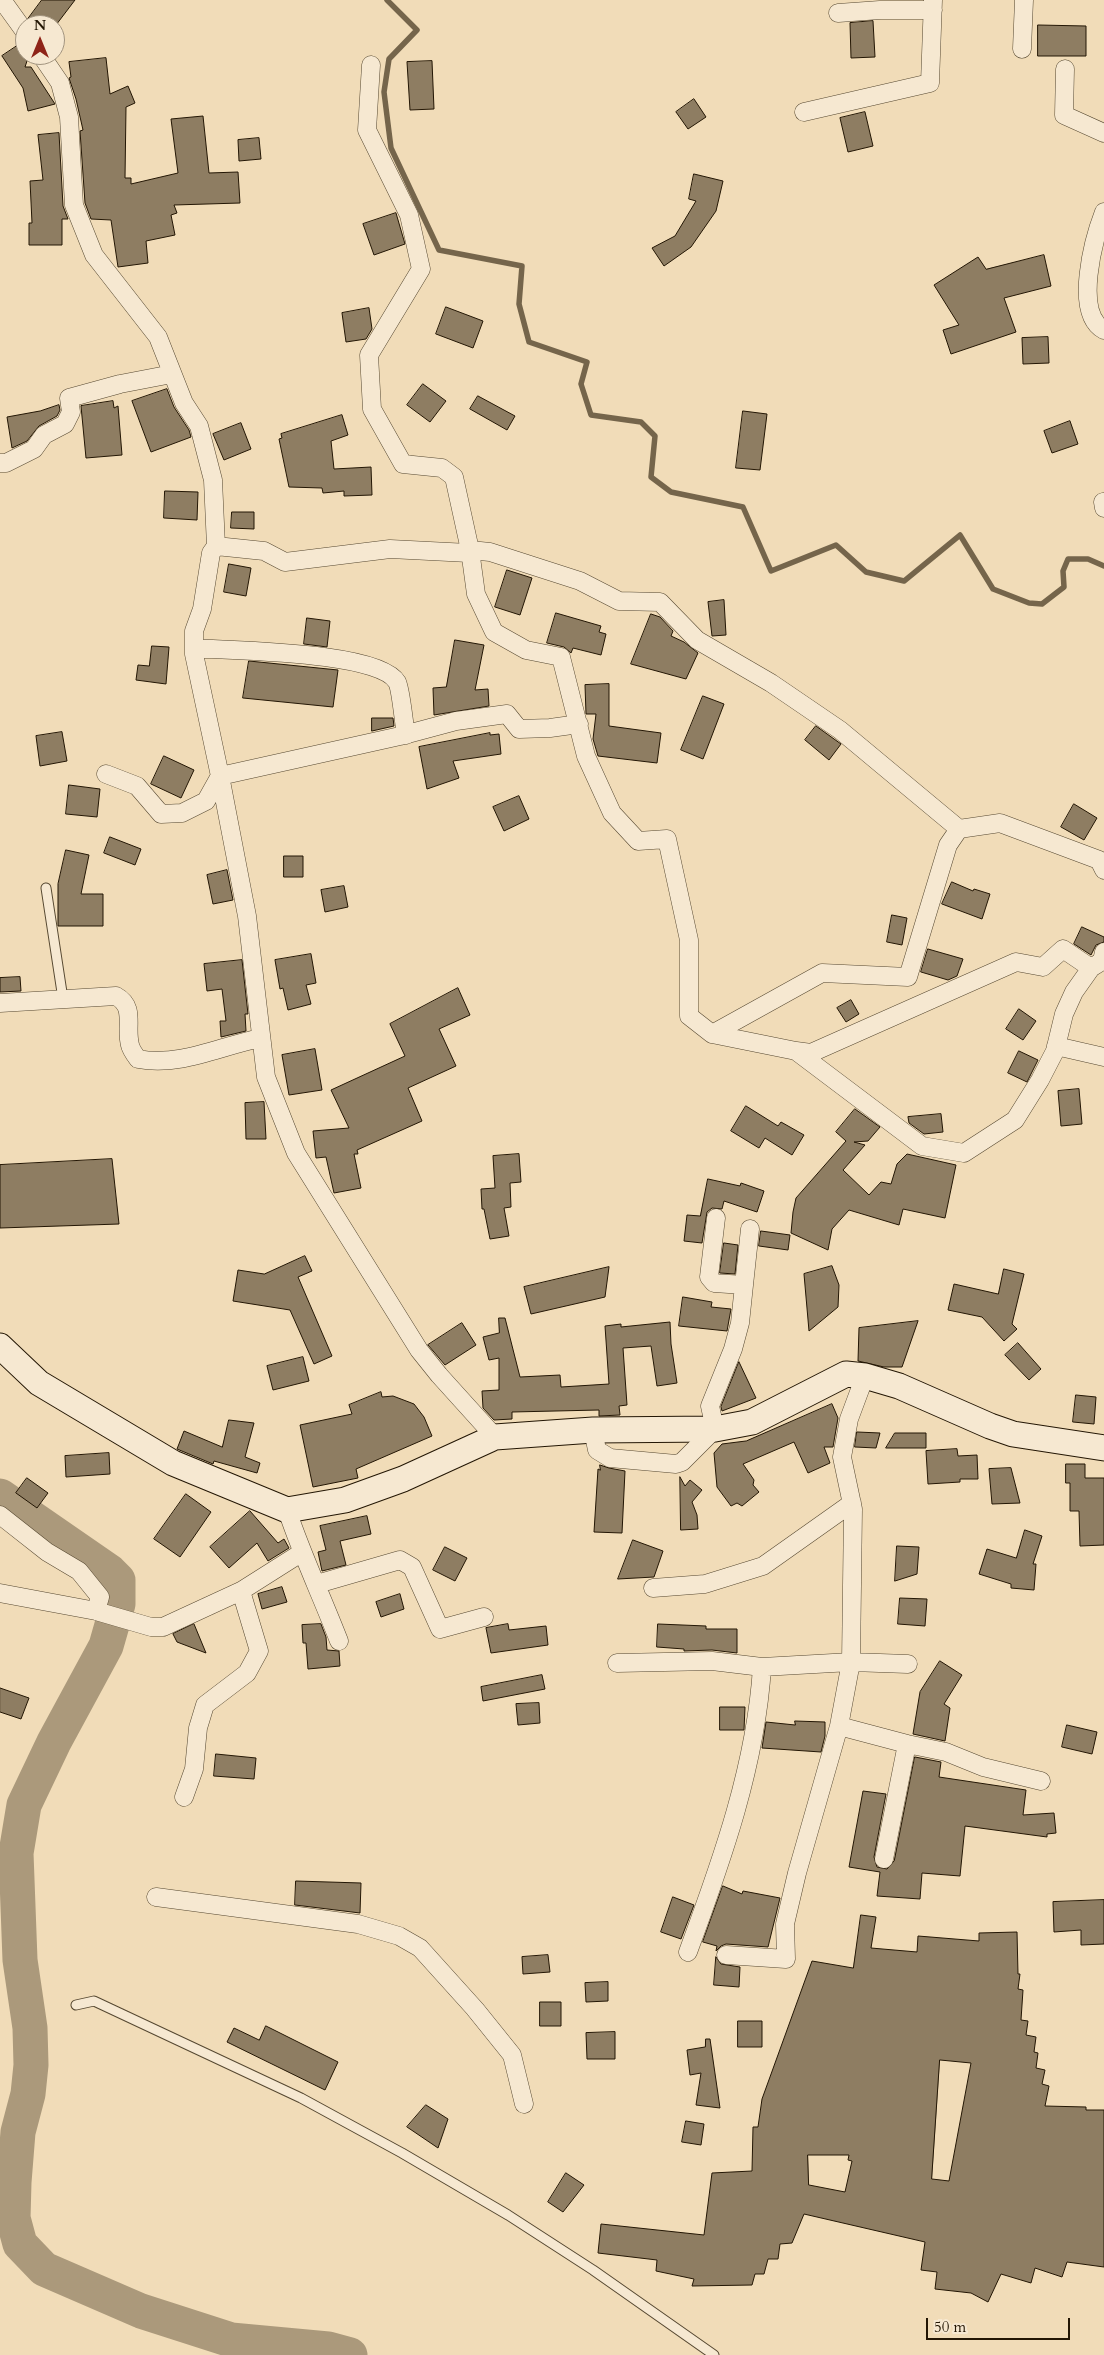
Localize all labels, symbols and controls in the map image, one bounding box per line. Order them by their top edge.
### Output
north arrow [15,15,65,65]
text: N [34,16,46,35]
scale bar [929,2308,1073,2340]
text: 50 m [934,2317,966,2337]

